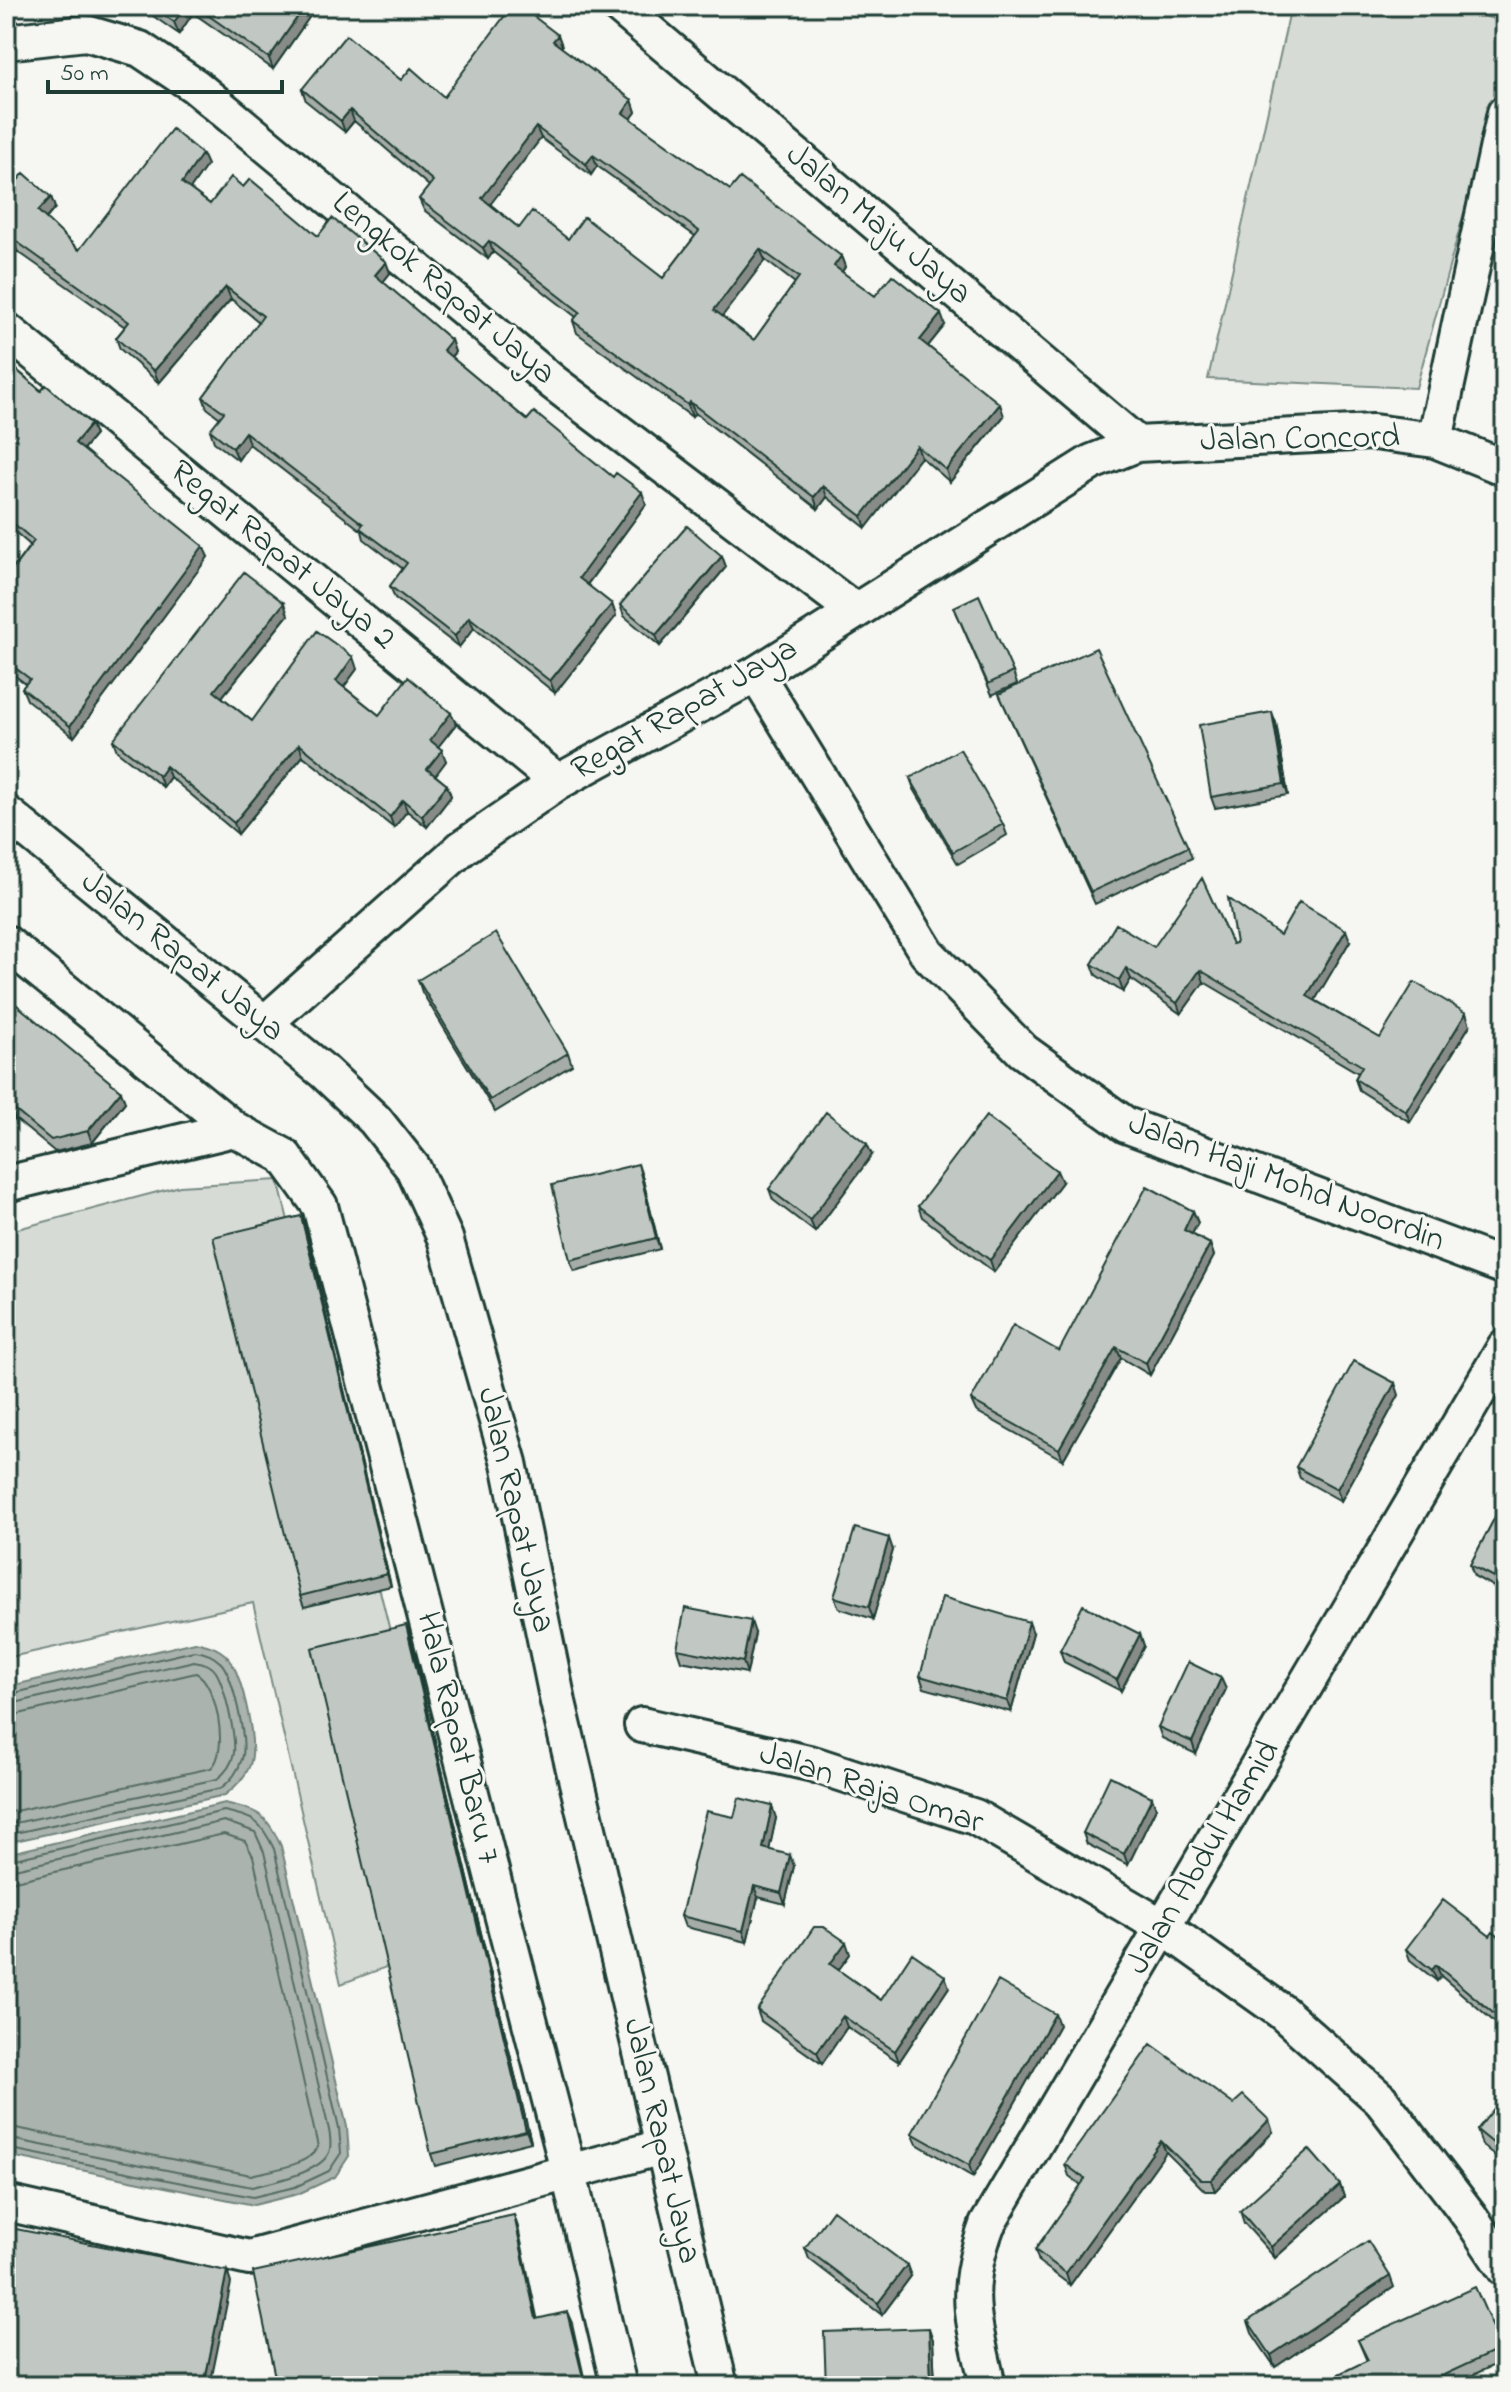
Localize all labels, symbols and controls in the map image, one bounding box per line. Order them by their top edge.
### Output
scale bar [48,44,282,94]
text: 50 m [60,57,109,92]
street label: Jalan Maju Jaya [774,132,982,318]
street label: Lengkok Rapat Jaya [320,180,566,398]
street label: Jalan Concord [1200,413,1400,467]
street label: Regat Rapat Jaya 2 [158,449,406,663]
street label: Regat Rapat Jaya [563,625,807,795]
street label: Jalan Rapat Jaya [69,859,295,1055]
street label: Jalan Haji Mohd Noordin [1120,1100,1452,1266]
street label: Jalan Rapat Jaya [462,1382,568,1638]
street label: Hala Rapat Baru 7 [402,1607,512,1869]
street label: Jalan Raja Omar [753,1729,990,1849]
street label: Jalan Abdul Hamid [1114,1731,1294,1985]
street label: Jalan Rapat Jaya [608,2013,714,2269]

